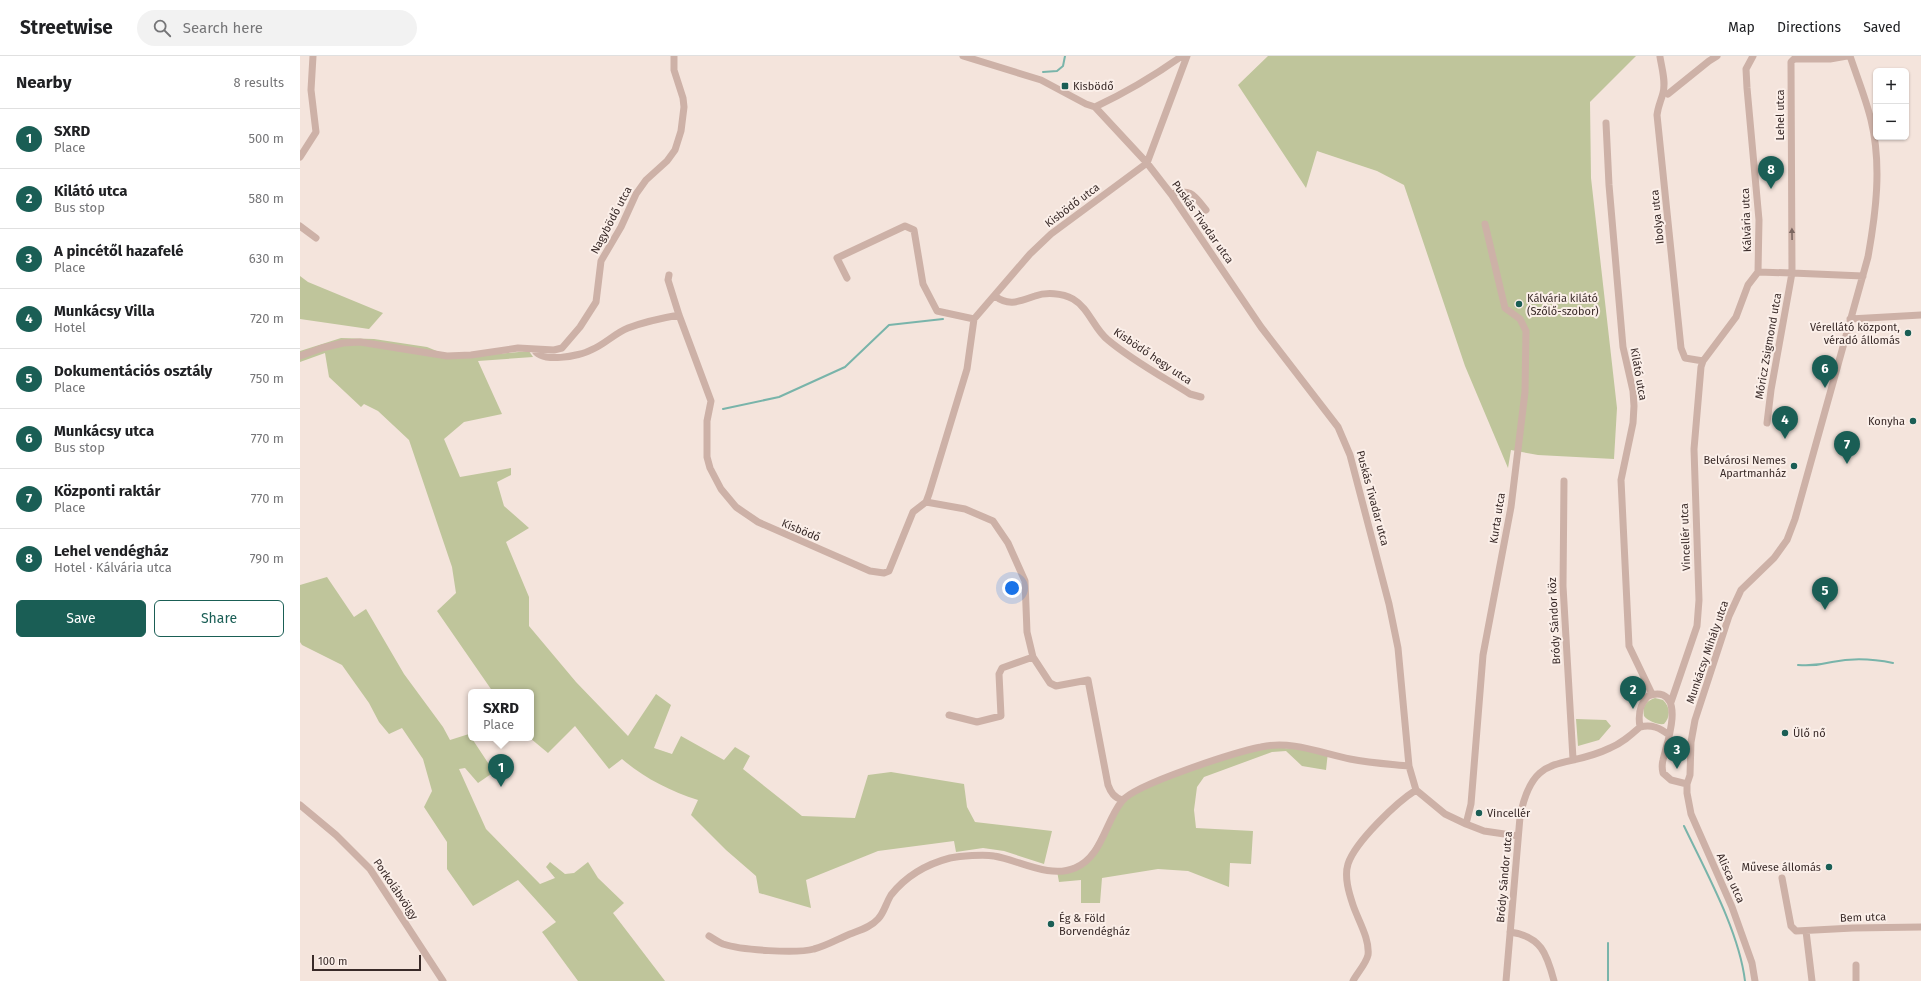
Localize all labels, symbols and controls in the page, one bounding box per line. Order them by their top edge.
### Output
search box [137,10,417,46]
text: Streetwise [20,16,113,39]
icon: search [151,17,173,39]
text: Search here [183,19,263,37]
text: Map [1728,19,1755,36]
text: Directions [1777,19,1841,36]
text: Saved [1863,19,1901,36]
map controls [1873,68,1909,140]
button: + [1873,68,1909,104]
text: Nearby [16,72,71,93]
text: 8 results [233,75,284,90]
place label: Kisbödő [1073,80,1114,93]
marker: Kisbödő [1060,81,1070,91]
street label: Lehel utca [1774,89,1787,141]
button: − [1873,104,1909,140]
text: SXRD [54,122,90,140]
text: 1 [26,131,32,146]
text: 500 m [248,131,284,146]
text: Place [54,140,85,155]
pin: 8 [1758,156,1784,189]
street label: Puskás Tivadar utca [1169,178,1236,266]
street label: Kisbödő utca [1042,181,1102,230]
text: Kilátó utca [54,182,128,200]
street label: Nagybödő utca [588,184,635,256]
street label: Kálvária utca [1739,188,1754,252]
street label: Ibolya utca [1648,189,1667,245]
text: 2 [26,191,32,206]
text: 580 m [248,191,284,206]
text: Bus stop [54,200,105,215]
one-way arrow [1789,227,1795,240]
text: A pincétől hazafelé [54,242,184,260]
text: 3 [26,251,32,266]
text: 630 m [249,251,284,266]
text: Place [54,260,85,275]
place label: Kálvária kilátó (Szőlő-szobor) [1527,292,1599,318]
street label: Móricz Zsigmond utca [1753,292,1784,400]
marker: Kálvária kilátó (Szőlő-szobor) [1514,299,1524,309]
text: Munkácsy Villa [54,302,155,320]
text: 4 [25,311,33,326]
text: 720 m [250,311,284,326]
text: Hotel [54,320,86,335]
place label: Vérellátó központ, véradó állomás [1810,321,1900,347]
street label: Kisbödő hegy utca [1111,325,1194,387]
marker: Vérellátó központ, véradó állomás [1903,328,1913,338]
street label: Kilátó utca [1627,347,1650,401]
pin: 6 [1812,355,1838,388]
text: Dokumentációs osztály [54,362,212,380]
text: 5 [26,371,32,386]
text: 750 m [250,371,284,386]
text: Place [54,380,85,395]
pin: 4 [1772,406,1798,439]
place label: Konyha [1868,415,1905,428]
marker: Konyha [1908,416,1918,426]
text: Munkácsy utca [54,422,154,440]
text: 6 [25,431,33,446]
text: 770 m [251,431,284,446]
pin: 7 [1834,431,1860,464]
text: Bus stop [54,440,105,455]
street label: Puskás Tivadar utca [1354,449,1391,547]
place label: Belvárosi Nemes Apartmanház [1703,454,1786,480]
marker: Belvárosi Nemes Apartmanház [1789,461,1799,471]
text: Központi raktár [54,482,161,500]
text: 7 [26,491,32,506]
text: 770 m [251,491,284,506]
street label: Kurta utca [1487,492,1508,544]
text: Place [54,500,85,515]
street label: Vincellér utca [1678,503,1693,571]
street label: Kisbödő [780,517,822,544]
text: Lehel vendégház [54,542,168,560]
text: 8 [25,551,33,566]
text: 790 m [250,551,284,566]
text: Hotel · Kálvária utca [54,560,172,575]
street label: Bródy Sándor köz [1546,577,1563,665]
pin: 5 [1812,577,1838,610]
your location [1002,578,1022,598]
street label: Munkácsy Mihály utca [1684,599,1731,705]
button: Save [16,600,146,637]
button: Share [154,600,284,637]
pin: 2 [1620,676,1646,709]
popup [468,689,534,741]
text: SXRD [483,699,519,717]
text: Place [483,717,514,732]
place label: Ülő nő [1793,726,1826,740]
marker: Ülő nő [1780,728,1790,738]
pin: 3 [1664,736,1690,769]
pin: 1 [488,754,514,787]
place label: Vincellér [1487,807,1531,820]
marker: Vincellér [1474,808,1484,818]
street label: Bródy Sándor utca [1494,831,1515,923]
street label: Alisca utca [1714,851,1747,905]
street label: Porkolábvölgy [370,856,421,923]
place label: Művese állomás [1742,861,1821,874]
marker: Művese állomás [1824,862,1834,872]
street label: Bem utca [1840,910,1886,925]
place label: Ég & Föld Borvendégház [1059,911,1130,938]
marker: Ég & Föld Borvendégház [1046,919,1056,929]
scale bar [312,953,421,972]
text: 100 m [318,955,347,968]

